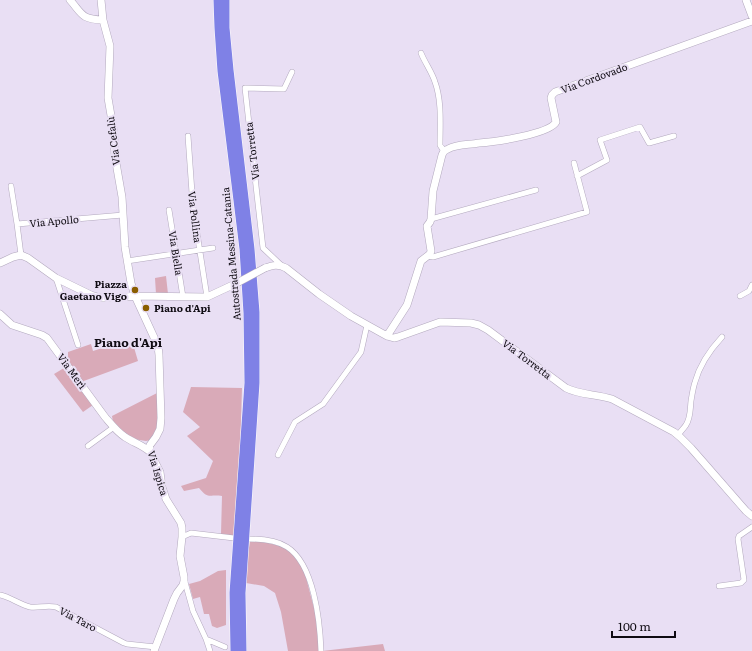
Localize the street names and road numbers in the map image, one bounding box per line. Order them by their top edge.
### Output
street label: Via Cordovado [558,58,629,97]
street label: Via Cefalù [102,115,123,166]
street label: Via Torretta [240,121,262,181]
street label: Autostrada Messina-Catania [217,186,244,321]
street label: Via Pollina [185,190,206,244]
street label: Via Apollo [29,211,79,230]
street label: Via Biella [166,230,188,277]
street label: Via Torretta [500,335,556,382]
street label: Via Merì [54,350,91,392]
street label: Via Ispica [145,448,173,498]
street label: Via Taro [57,602,100,635]

